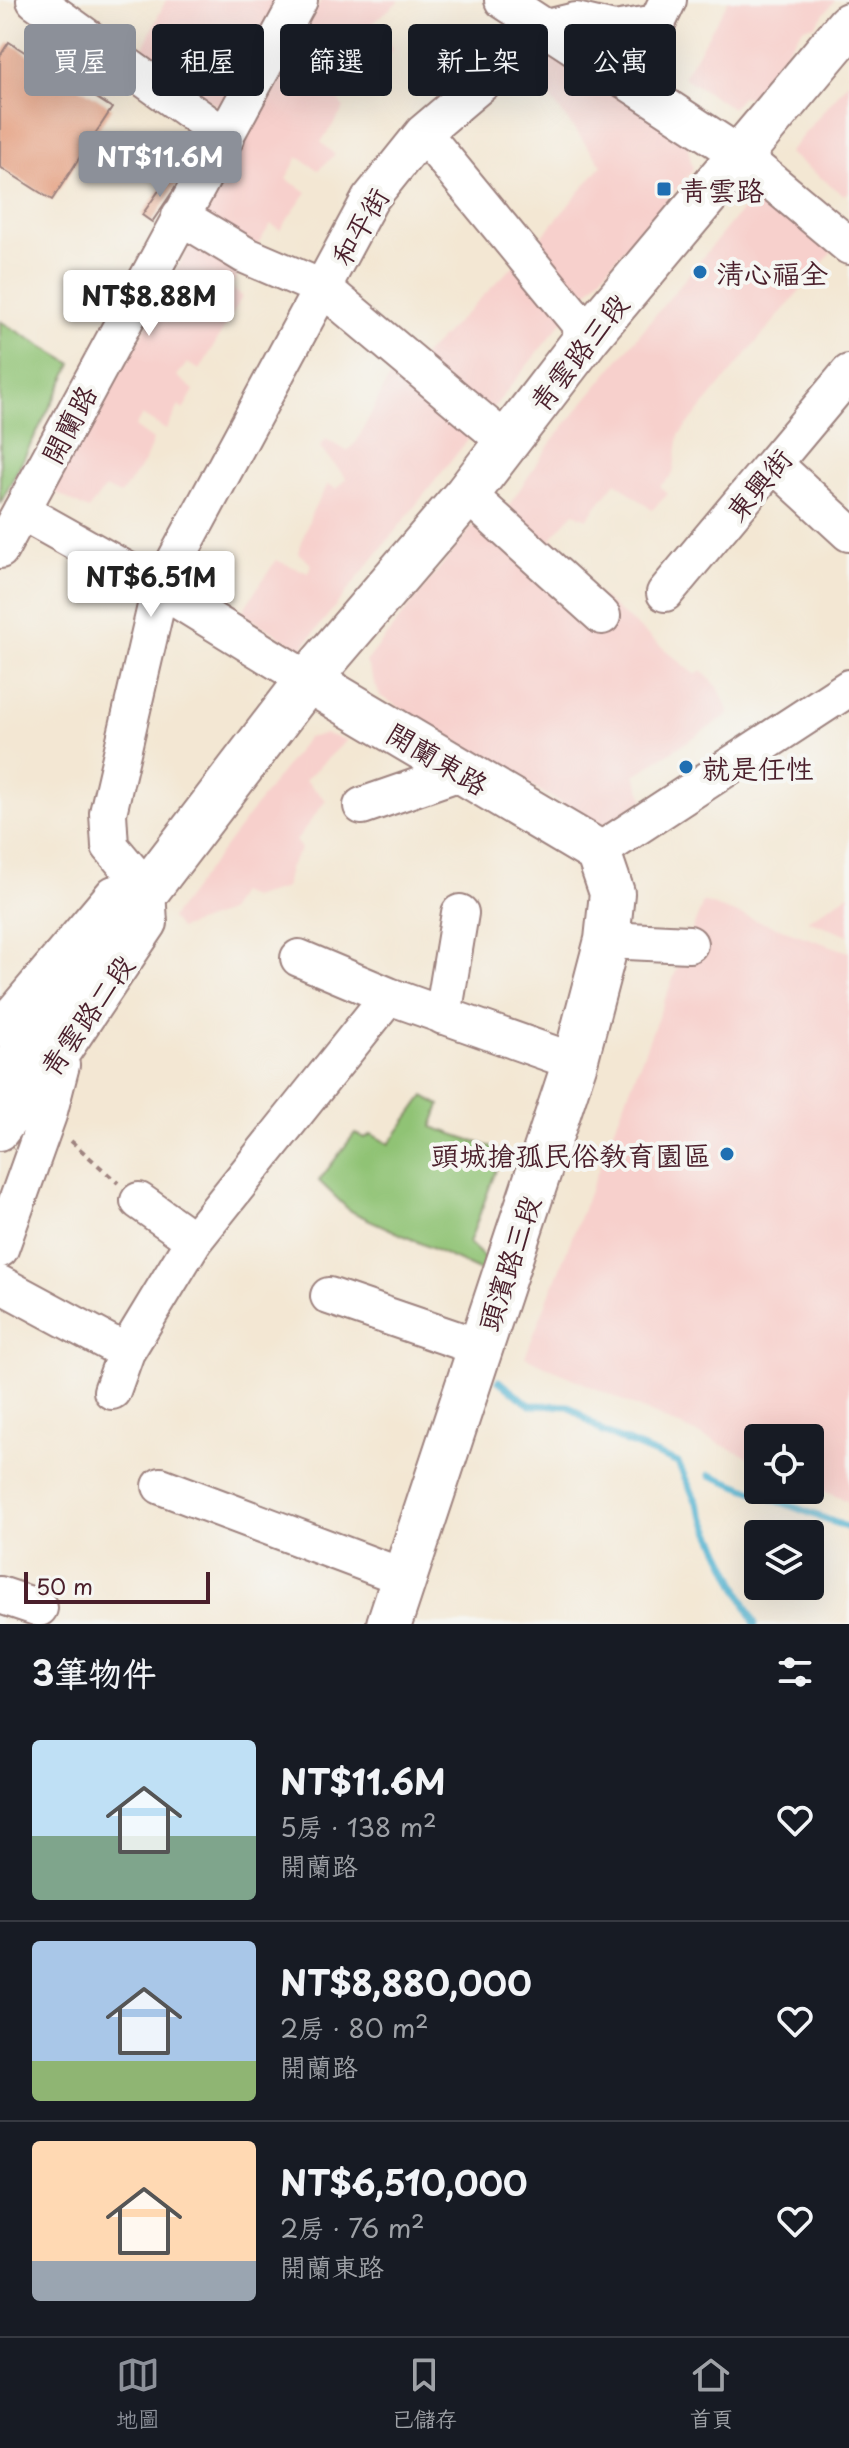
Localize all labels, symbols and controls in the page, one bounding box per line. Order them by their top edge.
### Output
chip: 買屋 [24,24,136,96]
chip: 租屋 [152,24,264,96]
chip: 篩選 [280,24,392,96]
chip: 新上架 [408,24,548,96]
chip: 公寓 [564,24,676,96]
pin: NT$11.6M [77,131,243,199]
text: NT$11.6M [97,137,223,176]
place label: 青雲路 [680,168,764,211]
street label: 和平街 [319,179,399,273]
marker: 青雲路 [655,180,673,198]
place label: 清心福全 [716,251,828,294]
marker: 清心福全 [691,263,709,281]
pin: NT$8.88M [66,270,232,338]
text: NT$8.88M [81,276,217,315]
street label: 青雲路三段 [518,284,638,420]
street label: 開蘭路 [29,377,107,471]
street label: 東興街 [715,438,801,530]
pin: NT$6.51M [68,551,234,619]
text: NT$6.51M [86,557,216,596]
street label: 開蘭東路 [379,711,497,805]
place label: 就是任性 [702,746,814,789]
marker: 就是任性 [677,758,695,776]
street label: 青雲路二段 [28,945,144,1085]
place label: 頭城搶孤民俗教育園區 [431,1133,711,1176]
marker: 頭城搶孤民俗教育園區 [718,1145,736,1163]
street label: 頭濱路三段 [466,1190,550,1336]
map controls [744,1424,824,1600]
button: locate [744,1424,824,1504]
button: layers [744,1520,824,1600]
scale bar [24,1568,210,1604]
text: 50 m [36,1569,93,1602]
text: 3筆物件 [32,1646,156,1698]
icon: filters [773,1650,817,1694]
text: NT$11.6M [280,1755,446,1807]
icon: home [96,1772,192,1868]
icon: heart [773,1798,817,1842]
text: 5房 · 138 m² [280,1807,437,1846]
text: 開蘭路 [280,1846,358,1885]
text: NT$8,880,000 [280,1956,532,2008]
icon: home [96,1973,192,2069]
icon: heart [773,1999,817,2043]
text: 2房 · 80 m² [280,2008,429,2047]
text: 開蘭路 [280,2047,358,2086]
text: NT$6,510,000 [280,2156,528,2208]
icon: home [96,2173,192,2269]
icon: heart [773,2199,817,2243]
text: 2房 · 76 m² [280,2208,425,2247]
text: 開蘭東路 [280,2247,384,2286]
tab: 地圖 [116,2353,160,2434]
tab: 已儲存 [391,2353,457,2434]
tab: 首頁 [689,2353,733,2434]

